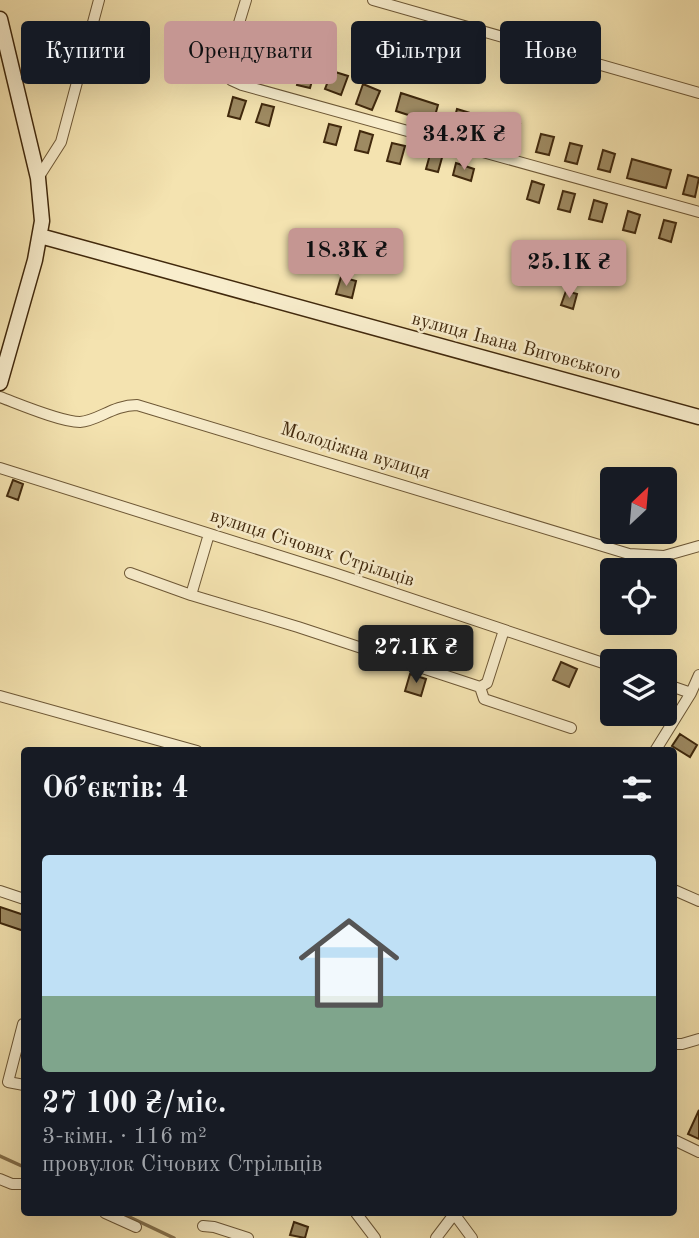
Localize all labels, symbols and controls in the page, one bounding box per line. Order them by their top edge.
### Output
chip: Купити [21,21,150,84]
chip: Орендувати [164,21,337,84]
chip: Фільтри [351,21,486,84]
chip: Нове [500,21,601,84]
pin: 34.2K ₴ [399,113,529,172]
text: 34.2K ₴ [422,123,506,146]
pin: 18.3K ₴ [281,229,411,288]
text: 18.3K ₴ [304,239,388,262]
pin: 25.1K ₴ [504,240,634,300]
text: 25.1K ₴ [527,251,611,274]
street label: вулиця Івана Виговського [409,310,623,384]
street label: Молодіжна вулиця [278,420,432,484]
north arrow [600,467,677,544]
map controls [600,467,677,726]
street label: вулиця Січових Стрільців [207,507,417,591]
button: locate [600,558,677,635]
pin: 27.1K ₴ [351,626,481,685]
text: 27.1K ₴ [374,636,458,659]
button: layers [600,649,677,726]
icon: filters [618,770,656,808]
text: Об’єктів: 4 [42,774,189,804]
icon: home [286,900,412,1026]
text: 27 100 ₴/міс. [42,1089,226,1119]
text: 3-кімн. · 116 m² [42,1125,207,1148]
text: провулок Січових Стрільців [42,1153,323,1176]

